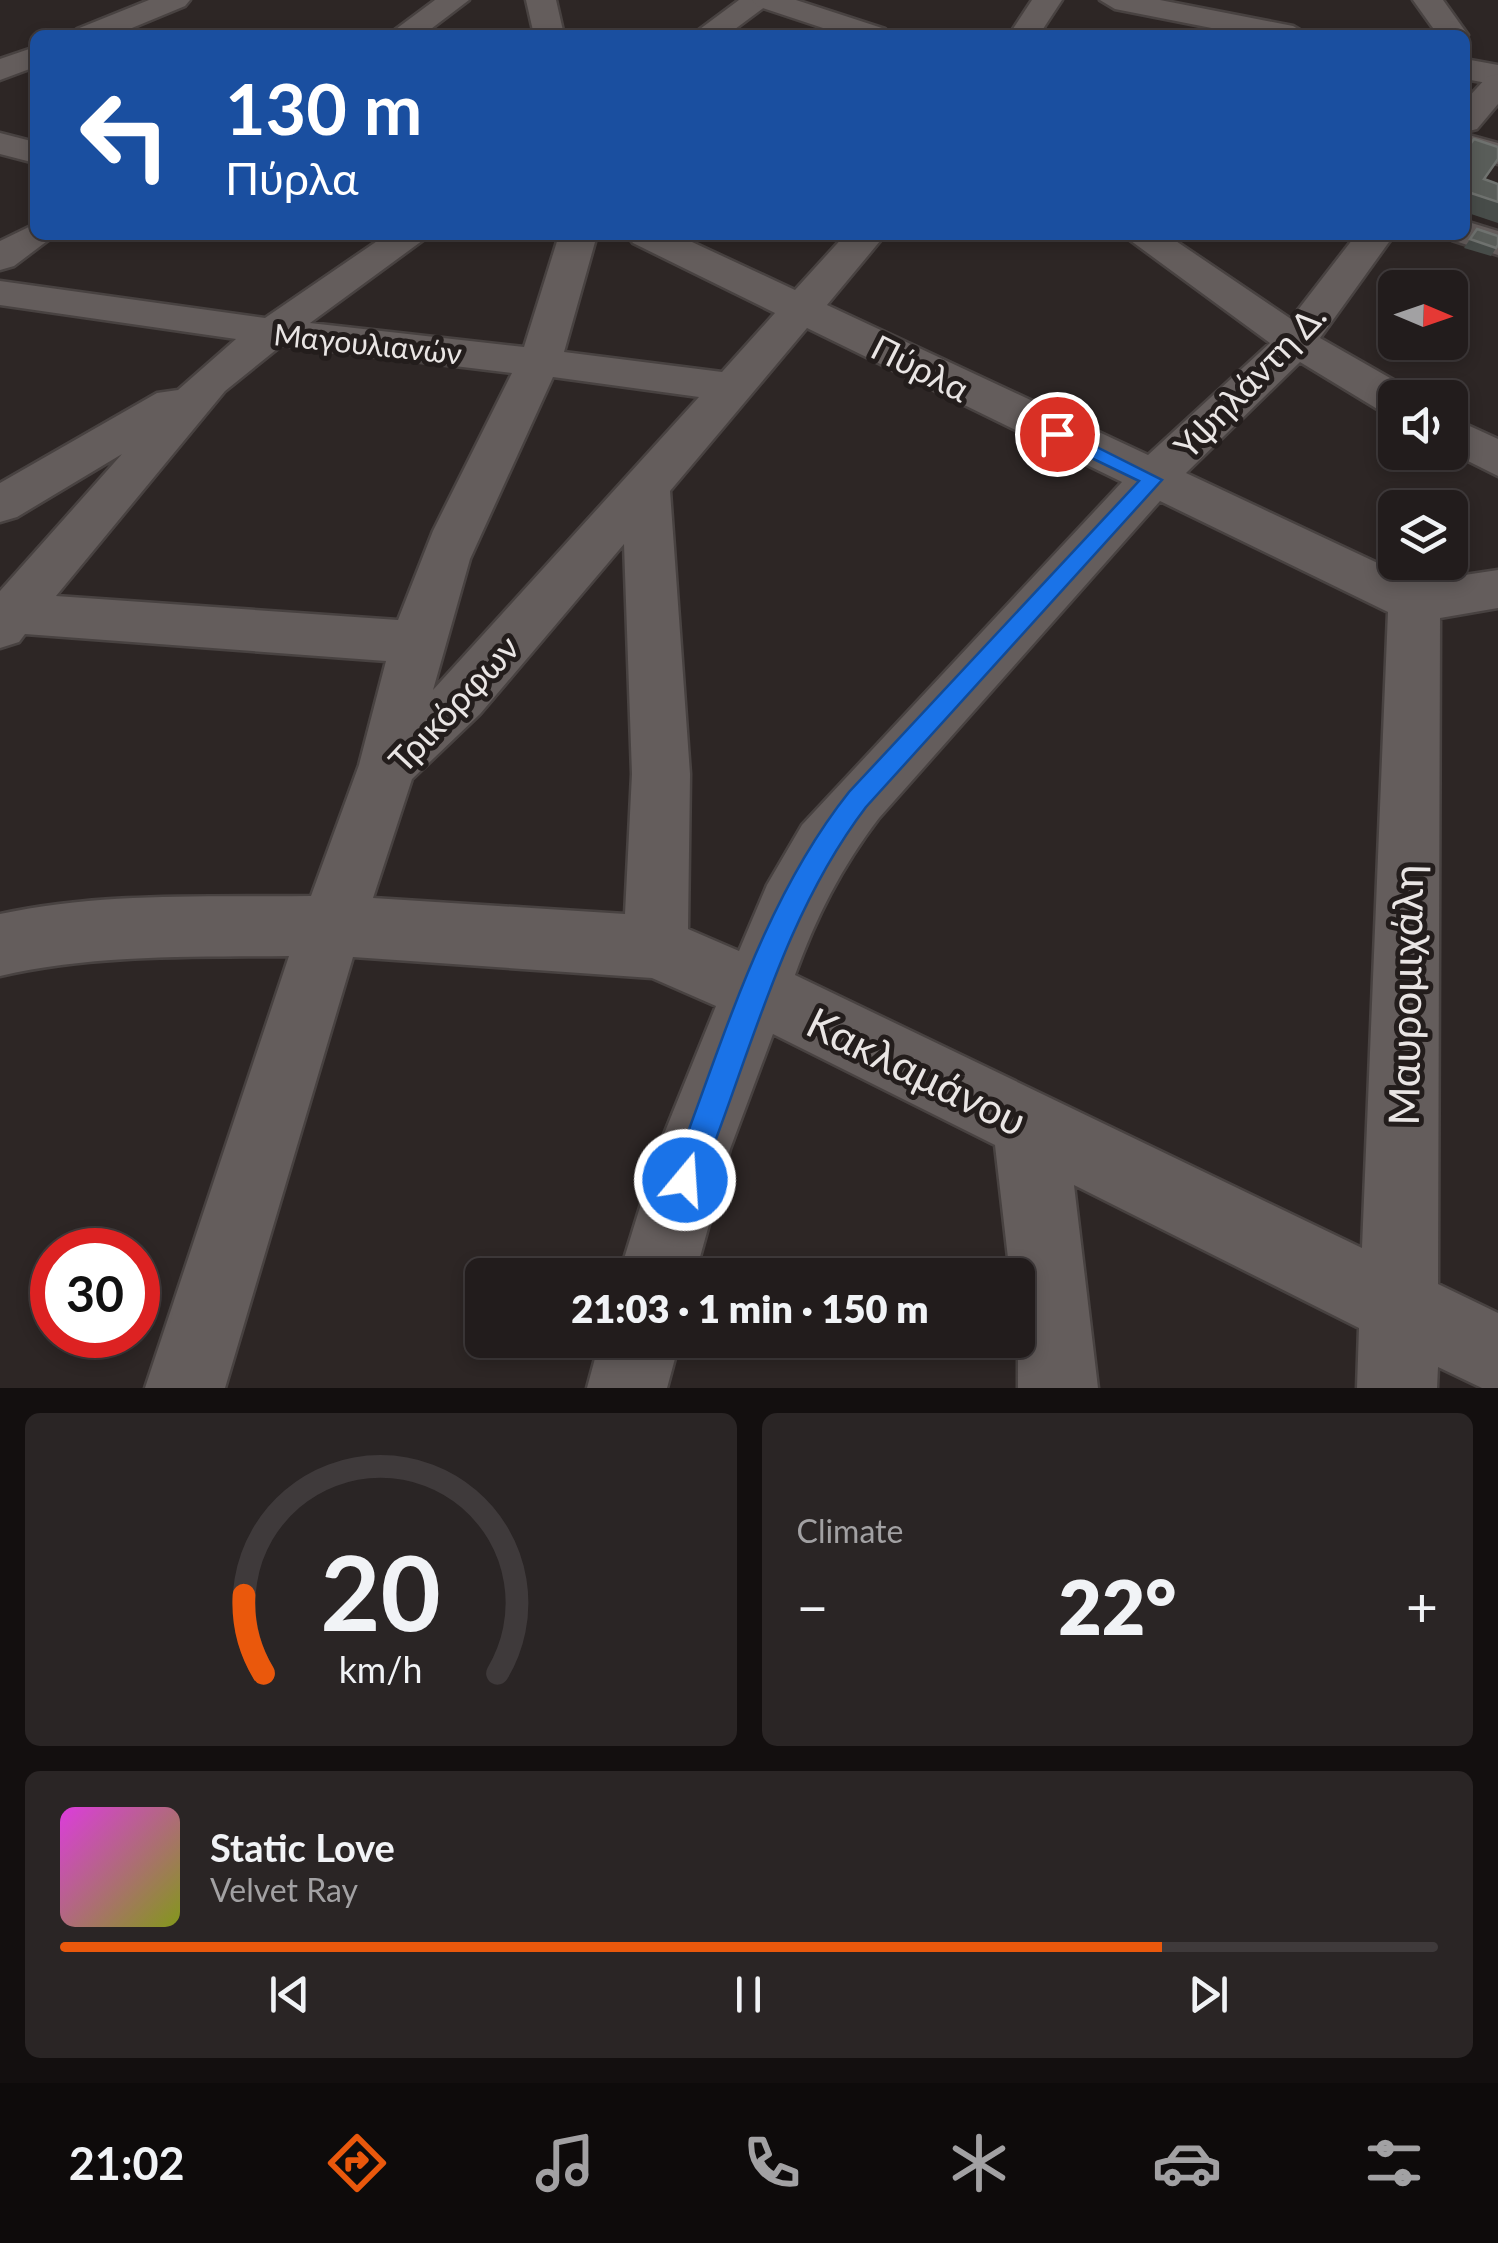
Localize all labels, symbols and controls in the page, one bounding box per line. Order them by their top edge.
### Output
text: 130 m [225,66,422,150]
icon: left [60,70,190,200]
text: Πύρλα [225,151,359,205]
north arrow [1378,270,1468,360]
map controls [1378,270,1468,580]
street label: Υψηλάντη Δ. [1165,294,1333,466]
street label: Μαγουλιανών [272,315,464,371]
street label: Πύρλα [865,325,977,409]
button: sound [1378,380,1468,470]
pin [1015,392,1100,477]
icon: arrive [1030,407,1085,462]
button: layers [1378,490,1468,580]
street label: Τρικόρφων [379,626,527,780]
street label: Μαυρομιχάλη [1378,864,1432,1126]
street label: Κακλαμάνου [799,996,1035,1146]
position arrow [633,1128,737,1232]
speed limit sign: 30 [30,1228,160,1358]
text: 21:03 · 1 min · 150 m [571,1285,929,1331]
text: Climate [797,1511,903,1550]
text: 20 [320,1528,441,1653]
text: 22° [1058,1561,1176,1651]
text: − [797,1573,828,1639]
text: + [1406,1573,1438,1639]
text: km/h [339,1648,423,1691]
text: Static Love [210,1824,395,1870]
text: Velvet Ray [210,1870,358,1909]
icon: previous [262,1967,317,2022]
icon: pause [721,1967,776,2022]
icon: next [1181,1967,1236,2022]
icon: directions [322,2128,392,2198]
icon: music [530,2128,600,2198]
icon: phone [737,2128,807,2198]
icon: climate [944,2128,1014,2198]
icon: car [1152,2128,1222,2198]
icon: filters [1359,2128,1429,2198]
text: 21:02 [69,2136,185,2190]

